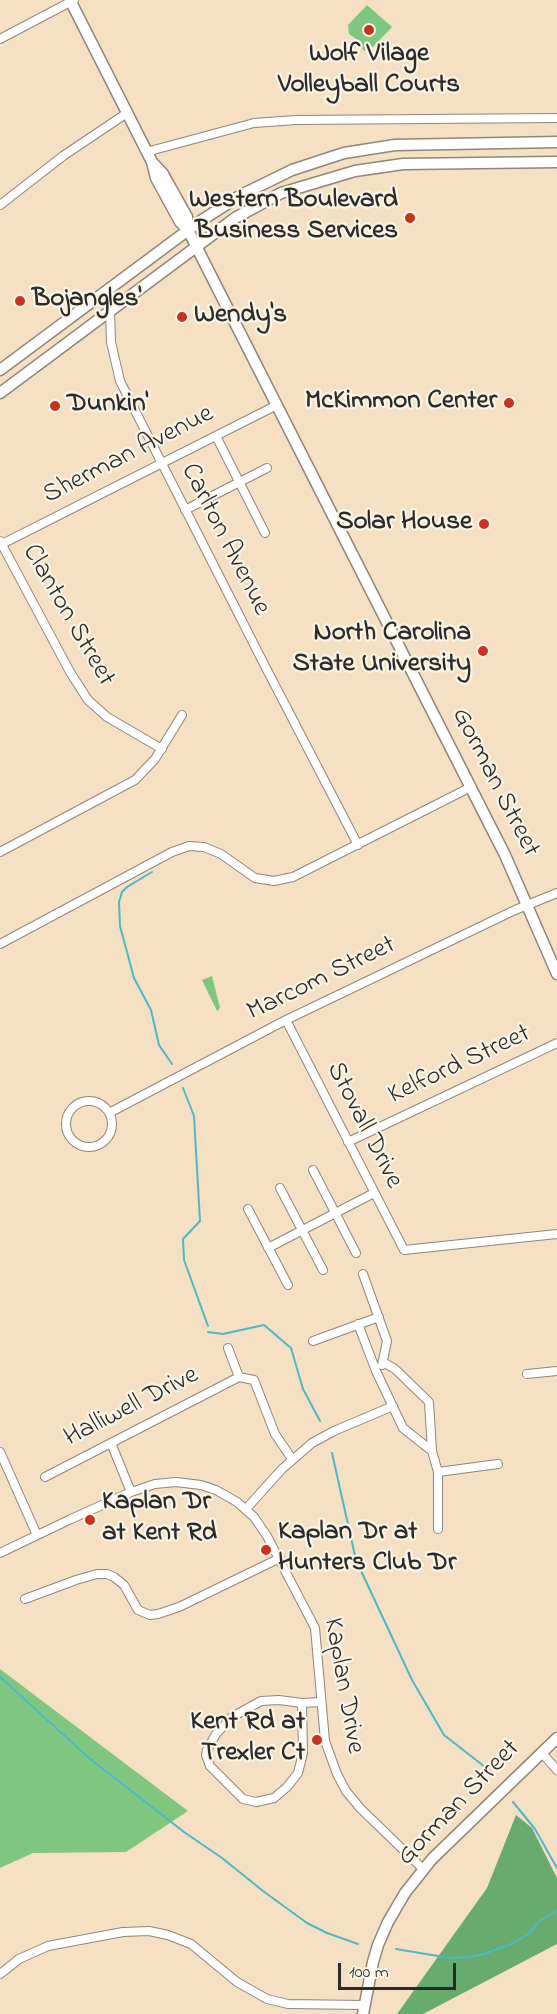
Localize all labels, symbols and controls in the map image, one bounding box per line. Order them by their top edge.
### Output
marker: Wolf Vilage Volleyball Courts [362,23,376,37]
place label: Wolf Vilage Volleyball Courts [278,40,460,103]
place label: Western Boulevard Business Services [189,186,398,249]
marker: Western Boulevard Business Services [403,211,417,225]
place label: Bojangles' [32,285,141,317]
marker: Bojangles' [13,294,27,308]
place label: Wendy's [194,301,287,333]
marker: Wendy's [175,310,189,324]
place label: McKimmon Center [305,387,497,419]
place label: Dunkin' [67,390,148,422]
marker: McKimmon Center [502,396,516,410]
street label: Sherman Avenue [38,399,220,513]
marker: Dunkin' [48,399,62,413]
street label: Carlton Avenue [172,459,276,621]
place label: Solar House [336,508,472,540]
marker: Solar House [477,517,491,531]
street label: Clanton Street [13,539,121,693]
place label: North Carolina State University [292,619,471,682]
marker: North Carolina State University [476,644,490,658]
street label: Gorman Street [443,703,545,863]
street label: Marcom Street [242,930,402,1030]
street label: Kelford Street [384,1019,536,1113]
street label: Stovall Drive [317,1057,409,1195]
street label: Halliwell Drive [60,1360,204,1456]
place label: Kaplan Dr at Kent Rd [102,1488,217,1551]
marker: Kaplan Dr at Kent Rd [83,1513,97,1527]
place label: Kaplan Dr at Hunters Club Dr [278,1518,456,1581]
marker: Kaplan Dr at Hunters Club Dr [259,1543,273,1557]
street label: Kaplan Drive [314,1616,370,1756]
place label: Kent Rd at Trexler Ct [190,1708,305,1771]
marker: Kent Rd at Trexler Ct [310,1733,324,1747]
street label: Gorman Street [392,1734,528,1874]
scale bar [341,1951,460,1989]
text: 100 m [349,1960,389,1986]

